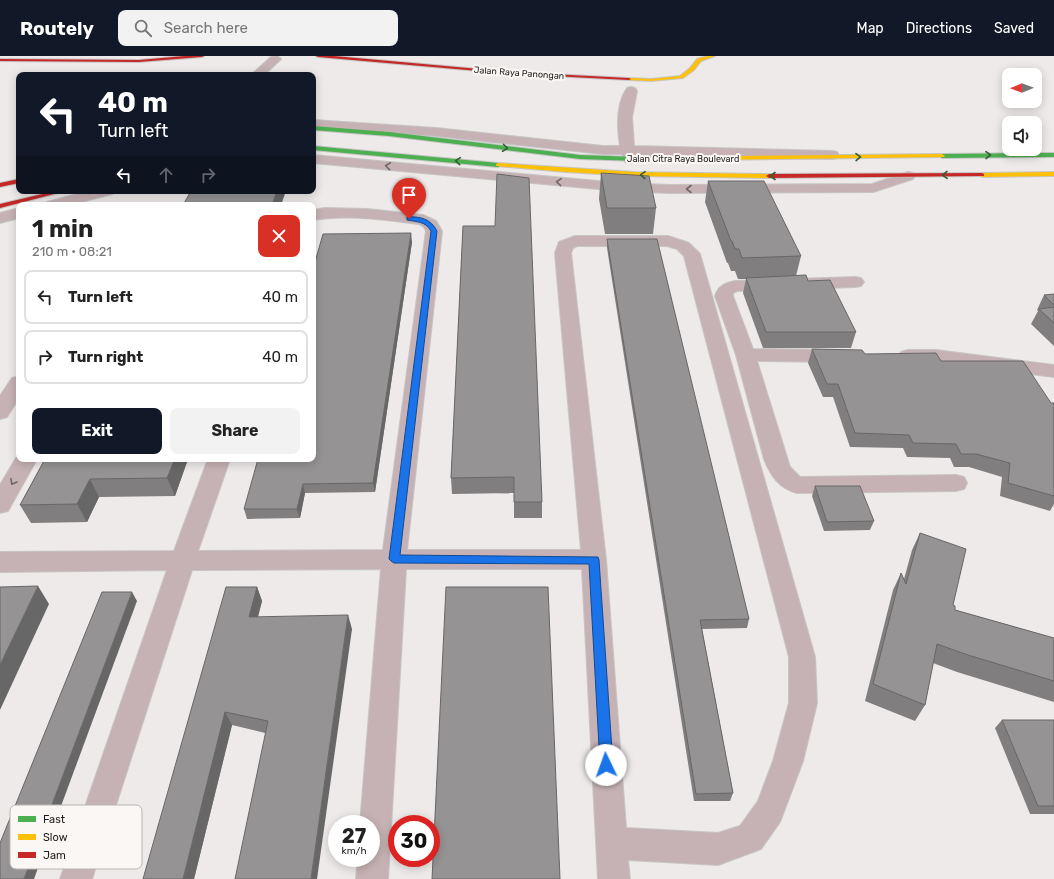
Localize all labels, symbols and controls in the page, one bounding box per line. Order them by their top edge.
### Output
search box [118,10,398,46]
text: Routely [20,17,94,40]
icon: search [132,17,154,39]
text: Search here [164,19,248,37]
text: Map [857,20,884,37]
text: Directions [906,20,972,37]
text: Saved [994,20,1034,37]
street label: Jalan Raya Panongan [473,65,565,81]
north arrow [1002,68,1042,108]
map controls [1002,68,1042,156]
text: 40 m [98,86,168,119]
icon: left [32,88,84,140]
button: sound [1002,116,1042,156]
text: Turn left [98,120,168,142]
one-way arrow [502,143,508,152]
one-way arrow [985,151,991,159]
one-way arrow [855,153,861,161]
street label: Jalan Citra Raya Boulevard [627,154,739,164]
one-way arrow [455,157,461,166]
one-way arrow [385,161,391,170]
icon: left [113,164,135,186]
icon: ahead [155,164,177,186]
icon: right [197,164,219,186]
one-way arrow [640,171,646,179]
one-way arrow [770,171,776,180]
one-way arrow [942,171,948,179]
pin [392,178,426,219]
one-way arrow [556,178,562,187]
icon: arrive [398,184,420,206]
one-way arrow [686,185,692,193]
text: 1 min [32,215,93,243]
button: close [258,215,300,257]
text: 210 m · 08:21 [32,244,112,259]
icon: left [34,286,56,308]
text: Turn left [68,288,133,306]
text: 40 m [262,288,298,306]
icon: right [34,346,56,368]
text: Turn right [68,348,143,366]
text: 40 m [262,348,298,366]
button: Exit [32,408,162,454]
button: Share [170,408,300,454]
one-way arrow [10,478,18,485]
position arrow [585,744,627,786]
legend [10,805,142,869]
text: Fast [43,813,66,826]
speed limit sign: 30 [388,815,440,867]
text: 27 [342,824,366,848]
text: Slow [43,831,68,844]
text: km/h [342,845,366,857]
text: Jam [43,849,66,862]

